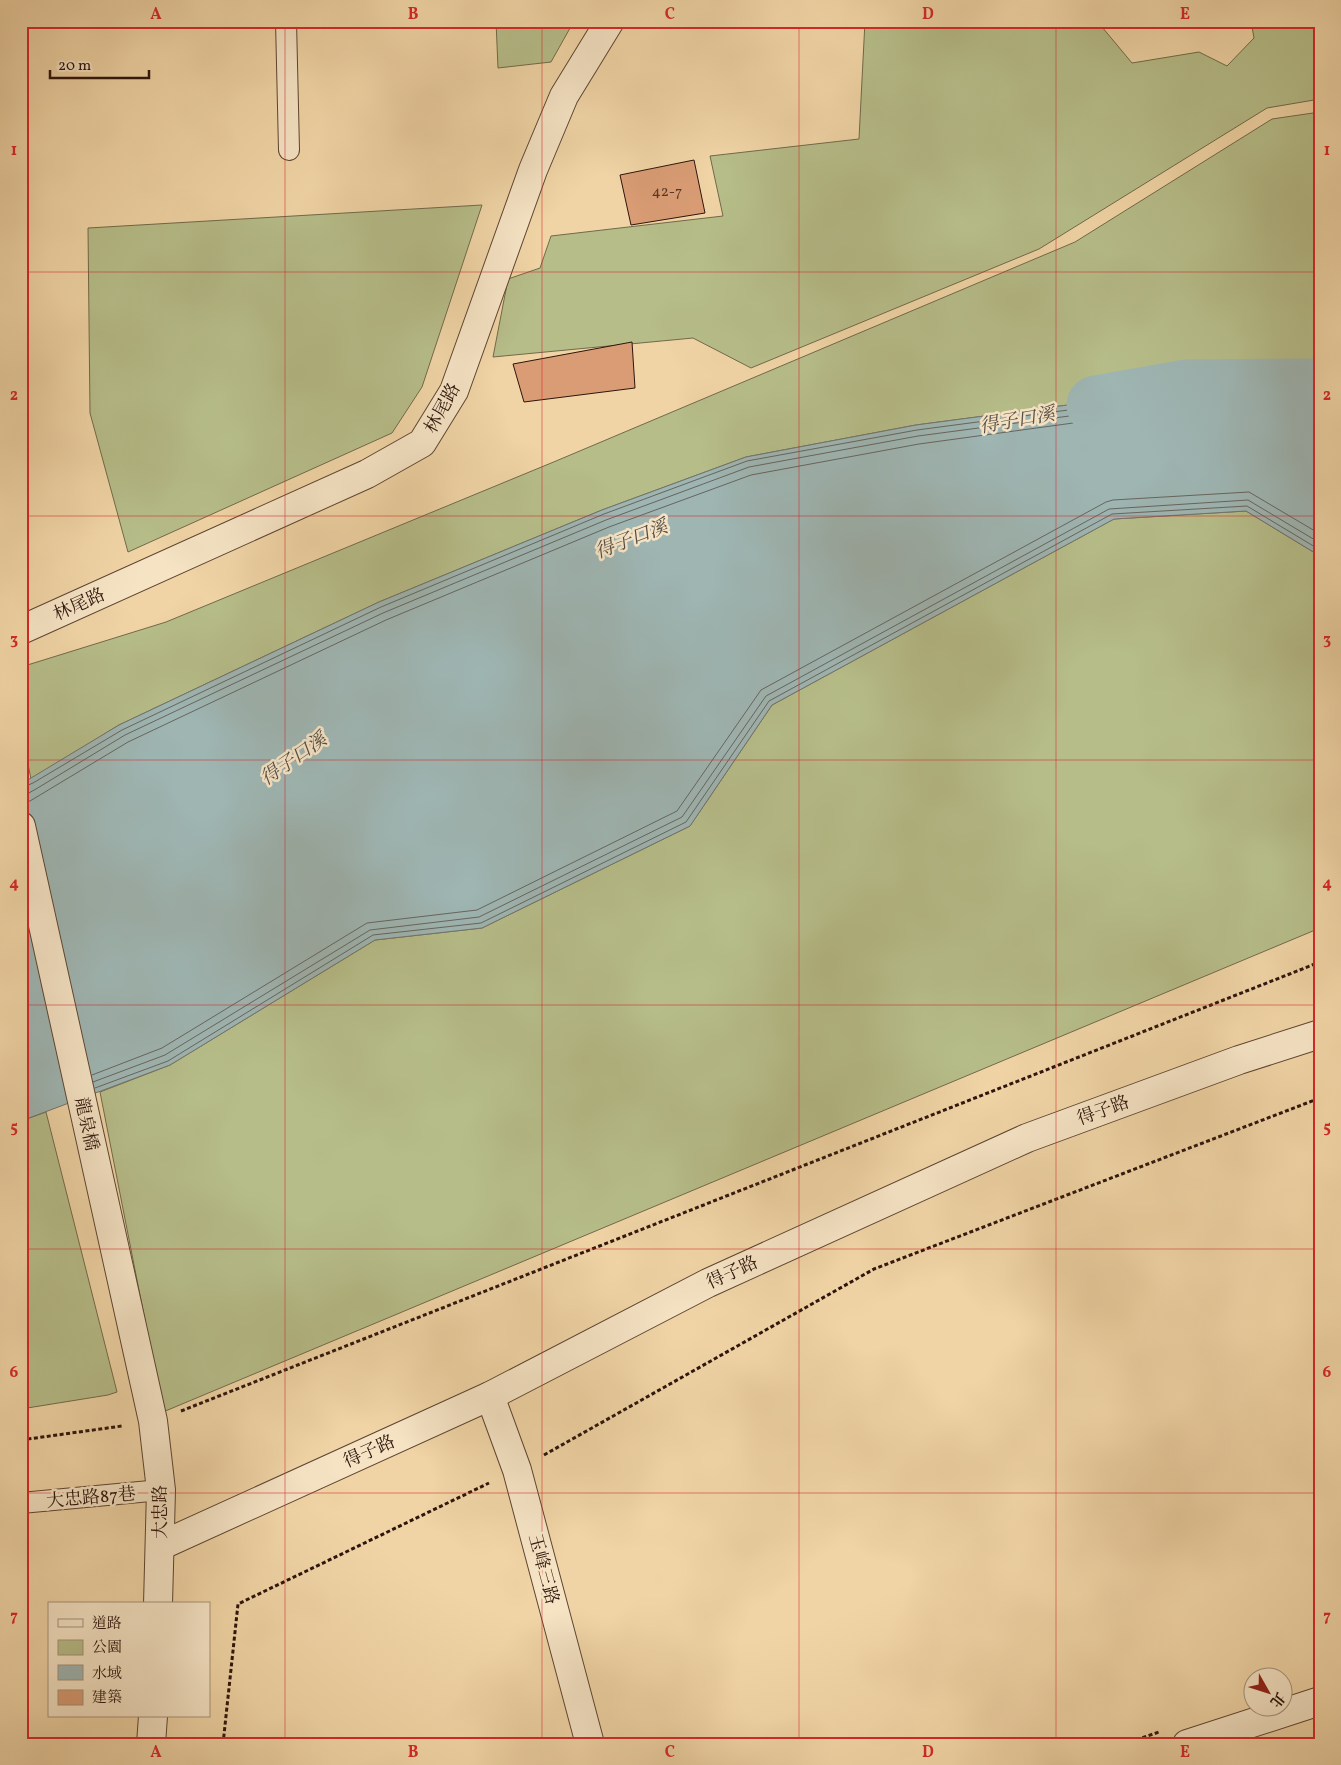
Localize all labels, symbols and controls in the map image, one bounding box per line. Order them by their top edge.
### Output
text: A [150,4,162,26]
text: B [408,4,419,26]
text: C [665,4,675,26]
text: D [922,4,934,26]
text: E [1180,4,1190,26]
scale bar [50,48,149,80]
text: 20 m [58,56,91,77]
text: 1 [11,140,17,162]
text: 1 [1324,140,1330,162]
house number: 42-7 [652,182,682,203]
street label: 林尾路 [419,379,467,438]
text: 2 [10,385,18,407]
text: 2 [1323,385,1331,407]
water label: 得子口溪 [978,401,1059,440]
water label: 得子口溪 [592,513,674,566]
street label: 林尾路 [50,583,109,628]
text: 3 [10,629,18,651]
text: 3 [1323,629,1331,651]
water label: 得子口溪 [256,726,334,792]
text: 4 [9,873,19,895]
text: 4 [1322,873,1332,895]
street label: 得子路 [1074,1090,1133,1132]
street label: 龍泉橋 [68,1095,103,1153]
text: 5 [10,1117,18,1139]
text: 5 [1323,1117,1331,1139]
street label: 得子路 [703,1251,762,1296]
text: 6 [10,1362,19,1384]
text: 6 [1323,1362,1332,1384]
street label: 得子路 [340,1430,399,1475]
street label: 大忠路87巷 [45,1482,137,1515]
street label: 大忠路 [149,1485,174,1539]
street label: 玉峰三路 [521,1531,564,1607]
legend [48,1602,210,1718]
text: 7 [10,1606,18,1628]
text: 7 [1323,1606,1331,1628]
text: 道路 [92,1614,122,1635]
text: 公園 [92,1638,122,1659]
text: 水域 [92,1664,122,1685]
north arrow [1244,1668,1294,1718]
text: 建築 [92,1688,122,1709]
text: 北 [1265,1688,1289,1711]
text: A [150,1742,162,1764]
text: B [408,1742,419,1764]
text: C [665,1742,675,1764]
text: D [922,1742,934,1764]
text: E [1180,1742,1190,1764]

